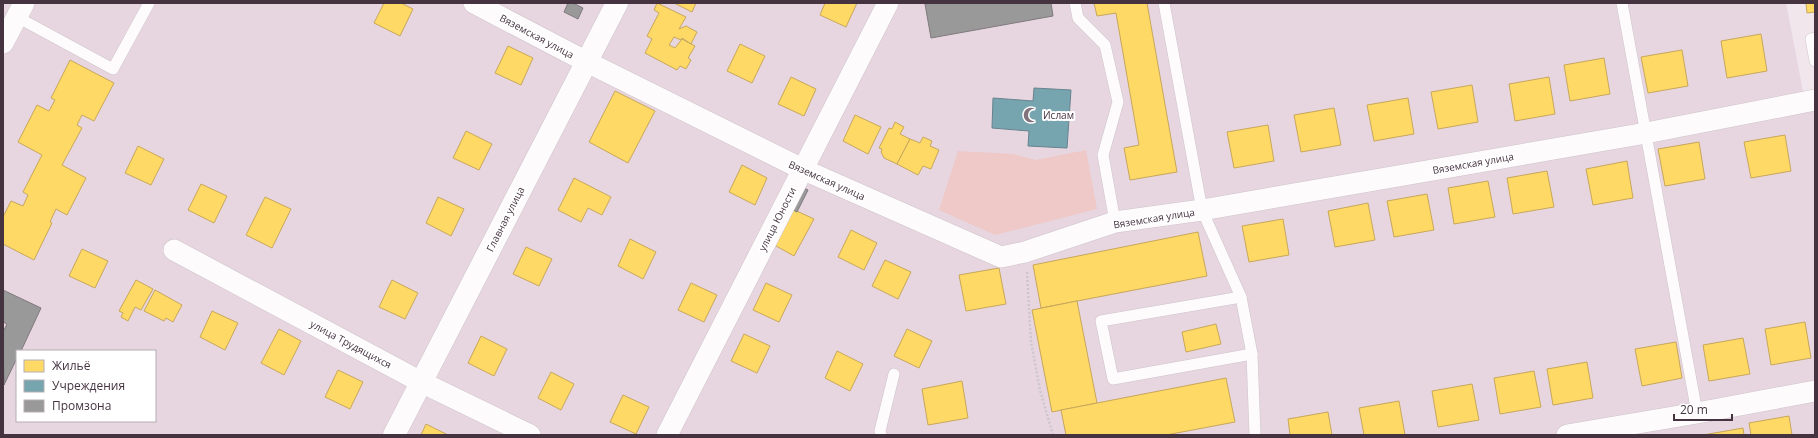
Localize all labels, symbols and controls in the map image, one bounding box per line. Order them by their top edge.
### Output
street label: Вяземская улица [497,10,577,62]
mosque icon: Ислам [1022,106,1040,124]
place label: Ислам [1043,108,1074,122]
street label: Вяземская улица [1431,149,1515,177]
street label: Вяземская улица [787,157,867,203]
street label: Главная улица [483,184,527,254]
street label: улица Юности [755,185,799,253]
street label: Вяземская улица [1112,205,1196,231]
street label: улица Трудящихся [308,317,394,371]
legend [16,350,156,422]
text: Жильё [52,357,91,374]
text: Учреждения [52,377,125,394]
scale bar [1674,396,1732,422]
text: Промзона [52,397,111,414]
text: 20 m [1680,401,1708,418]

